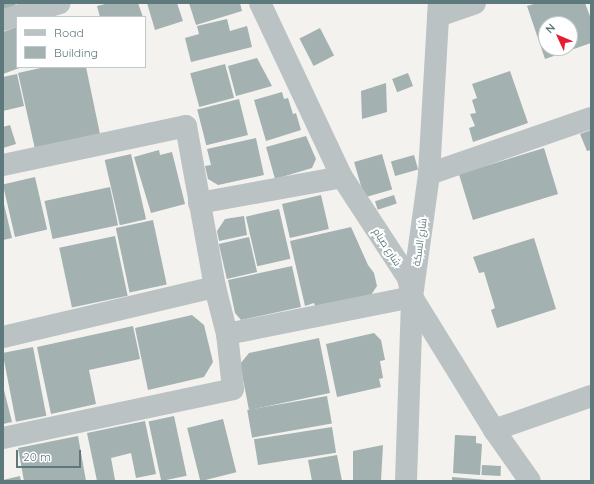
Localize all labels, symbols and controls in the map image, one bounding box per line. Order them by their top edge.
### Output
legend [16,16,146,68]
north arrow [538,16,578,56]
text: N [542,21,558,36]
text: Road [54,25,84,40]
text: Building [54,45,98,60]
street label: شارع السكة [411,217,429,267]
street label: شارع صيام [370,226,404,268]
scale bar [18,442,83,468]
text: 20 m [23,449,51,464]

